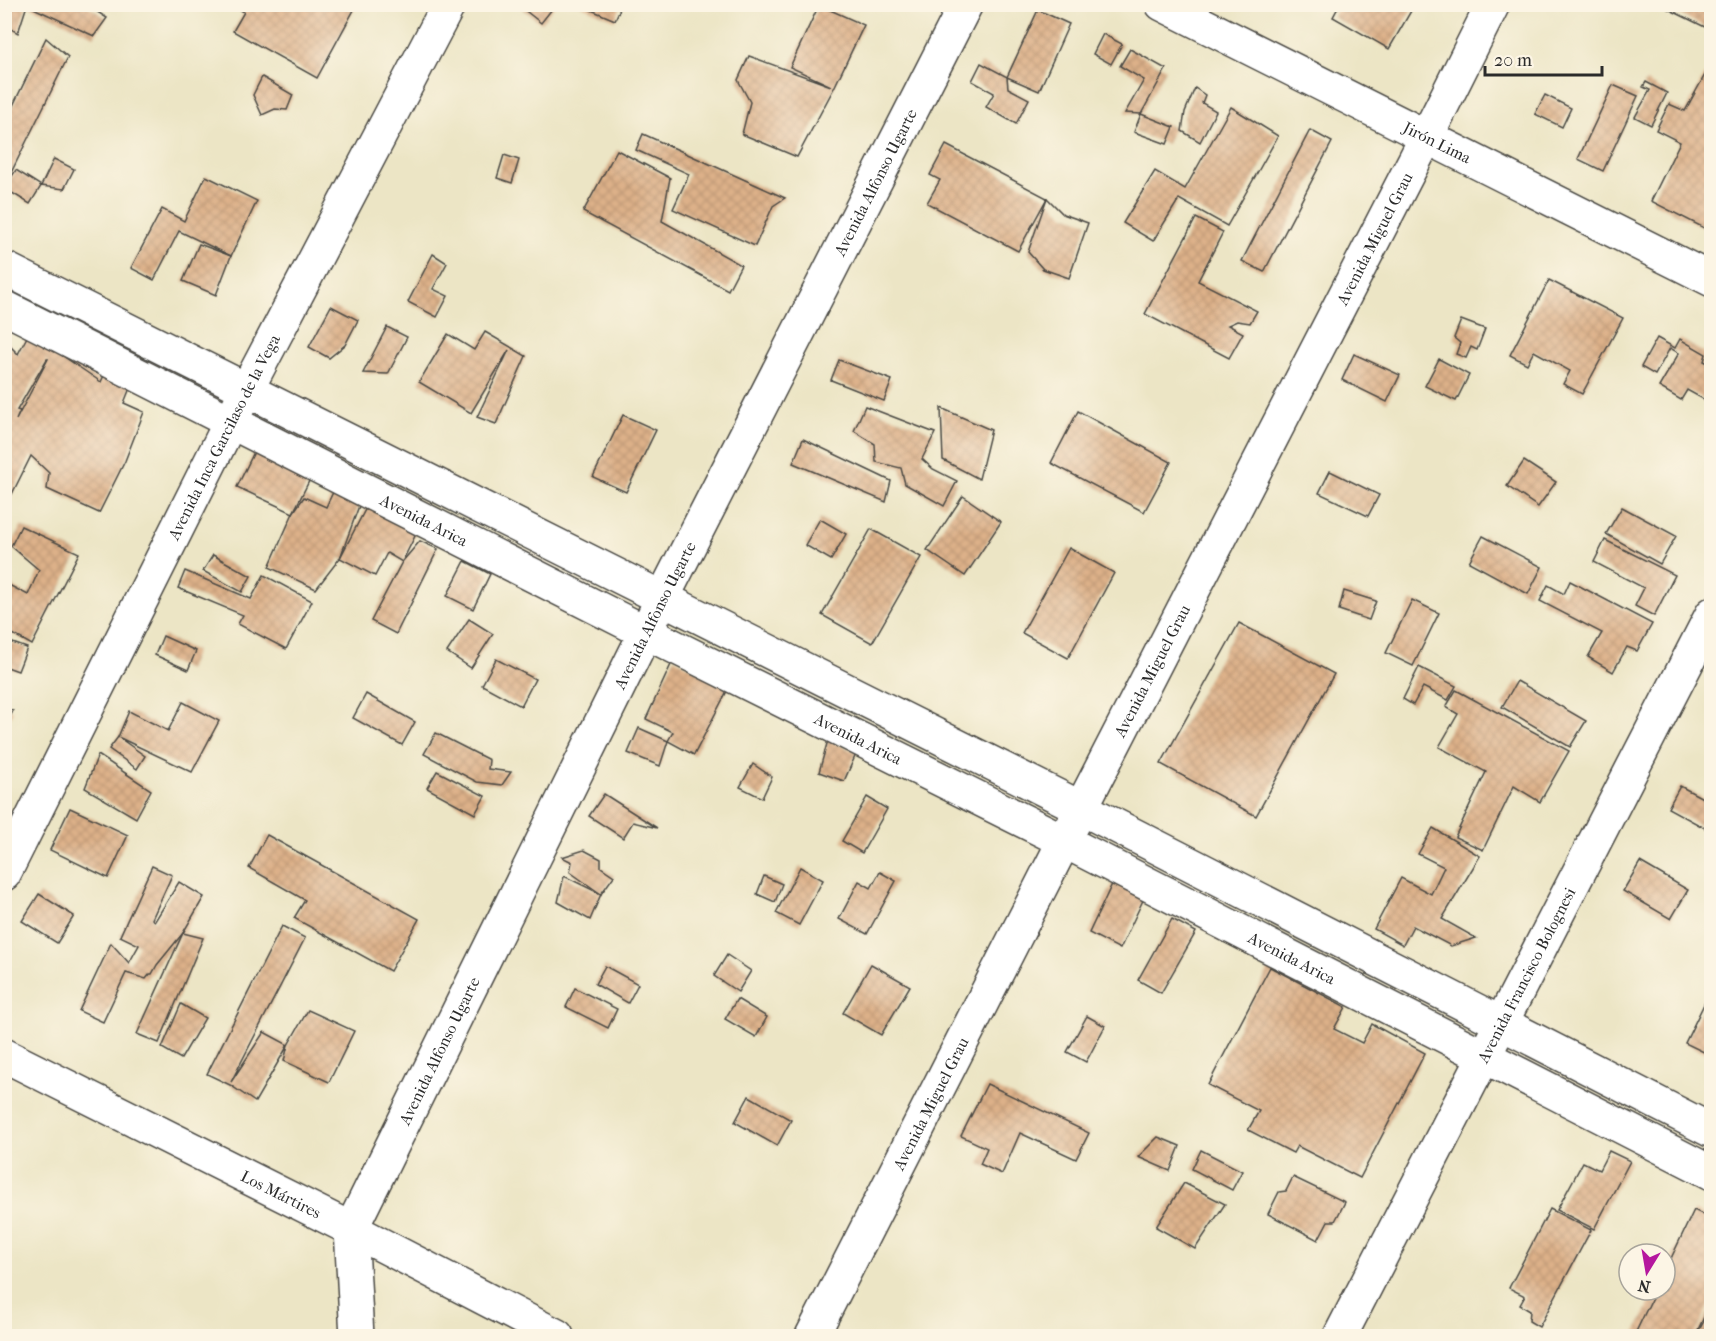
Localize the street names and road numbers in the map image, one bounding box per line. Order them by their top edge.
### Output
street label: Avenida Alfonso Ugarte [830,105,921,260]
street label: Jirón Lima [1398,117,1475,168]
street label: Avenida Miguel Grau [1332,169,1417,309]
street label: Avenida Inca Garcilaso de la Vega [164,331,284,544]
street label: Avenida Arica [376,490,471,551]
street label: Avenida Alfonso Ugarte [610,538,700,693]
street label: Avenida Miguel Grau [1110,601,1194,741]
street label: Avenida Arica [810,709,905,769]
street label: Avenida Francisco Bolognesi [1473,884,1580,1067]
street label: Avenida Arica [1244,928,1339,989]
street label: Avenida Alfonso Ugarte [395,974,484,1129]
street label: Avenida Miguel Grau [889,1034,973,1174]
street label: Los Mártires [238,1166,324,1222]

